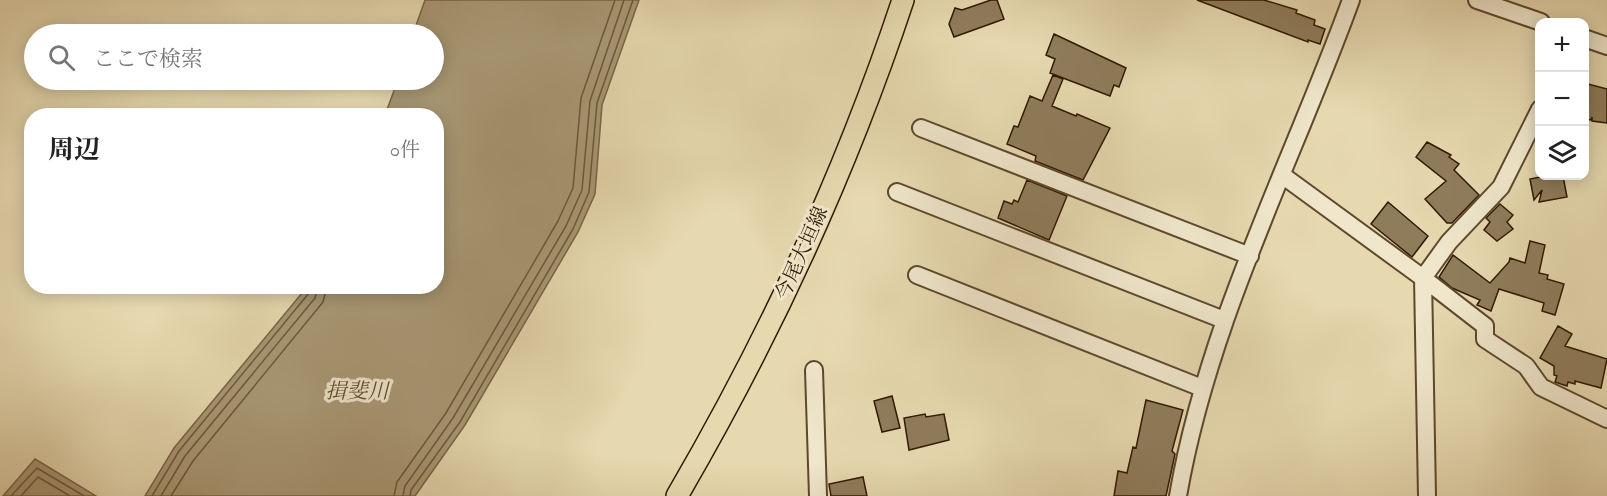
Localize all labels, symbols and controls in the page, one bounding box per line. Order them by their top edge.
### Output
map controls [1535,18,1589,180]
button: + [1535,18,1589,72]
search box [24,24,444,90]
icon: search [45,41,78,74]
text: ここで検索 [93,45,203,73]
button: − [1535,72,1589,126]
button: layers [1535,126,1589,180]
text: 周辺 [48,134,100,166]
text: 0件 [390,137,420,162]
street label: 今尾大垣線 [770,202,833,304]
water label: 揖斐川 [326,378,390,405]

